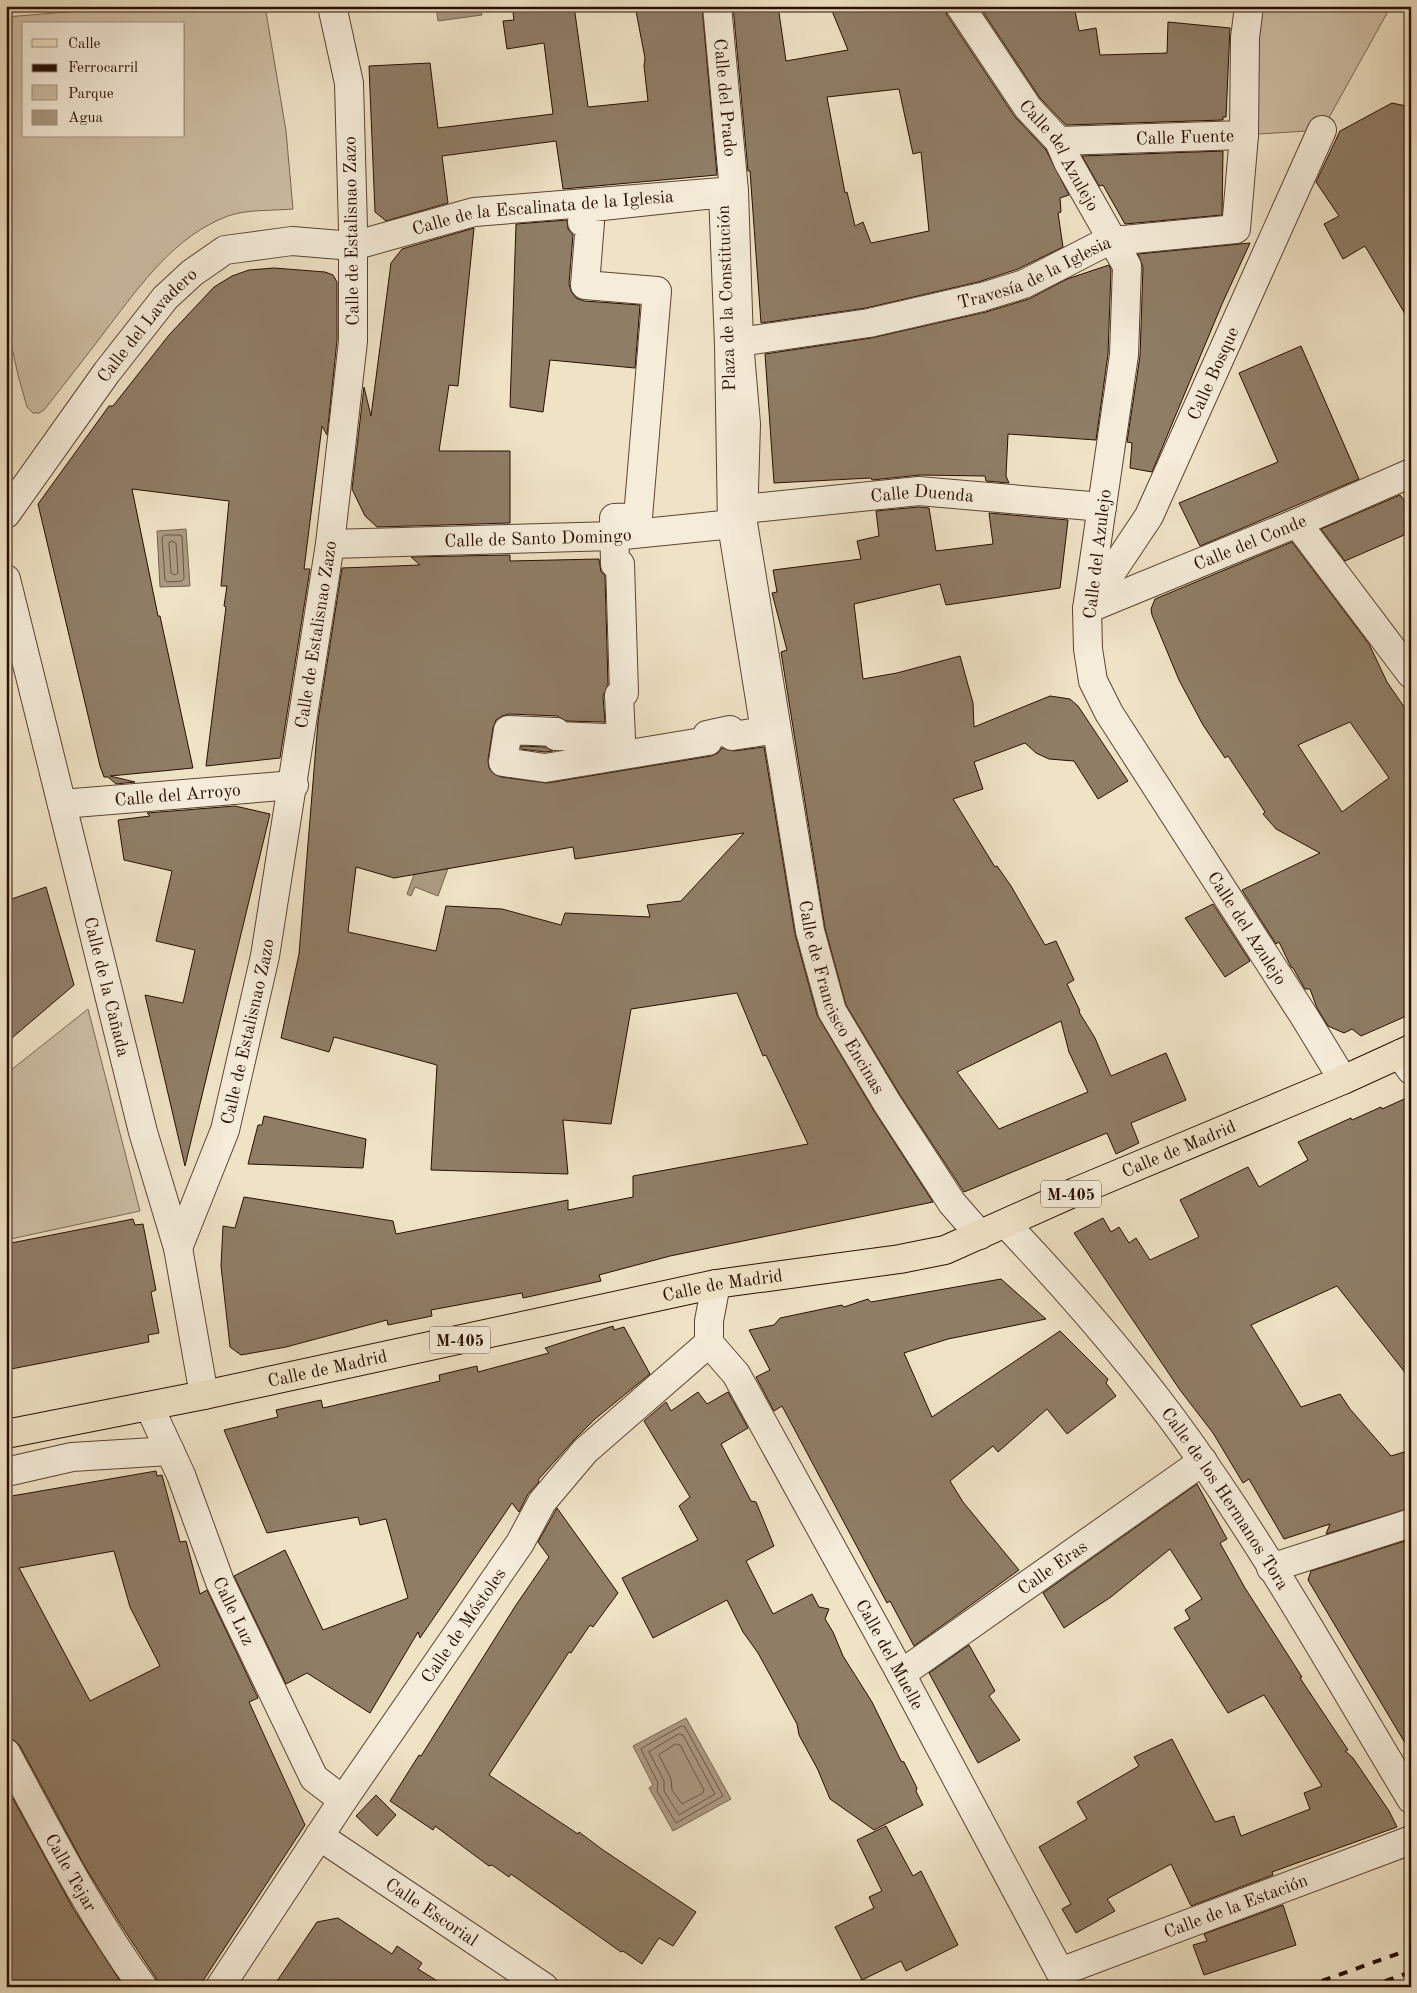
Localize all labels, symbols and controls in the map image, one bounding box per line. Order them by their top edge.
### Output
legend [22,22,185,138]
text: Calle [68,37,101,52]
street label: Calle del Prado [710,38,739,158]
text: Ferrocarril [68,61,138,76]
text: Parque [68,87,114,102]
street label: Calle del Azulejo [1015,97,1102,215]
text: Agua [68,111,104,126]
street label: Calle Fuente [1135,127,1234,149]
street label: Calle de Estalisnao Zazo [341,136,363,326]
street label: Calle de la Escalinata de la Iglesia [410,188,675,239]
street label: Plaza de la Constitución [715,204,739,391]
street label: Travesía de la Iglesia [956,234,1113,312]
street label: Calle del Lavadero [95,265,201,386]
street label: Calle Bosque [1185,324,1243,423]
street label: Calle Duenda [869,483,975,506]
street label: Calle del Azulejo [1081,488,1115,620]
street label: Calle del Conde [1191,512,1309,574]
street label: Calle de Santo Domingo [444,526,633,551]
street label: Calle de Estalisnao Zazo [293,539,340,730]
street label: Calle del Arroyo [114,781,242,810]
street label: Calle del Azulejo [1204,869,1290,989]
street label: Calle de Francisco Encinas [795,899,888,1098]
street label: Calle de la Cañada [80,915,132,1059]
street label: Calle de Estalisnao Zazo [219,937,278,1126]
street label: Calle de Madrid [1119,1118,1239,1181]
road number: M-405 [1041,1180,1101,1208]
street label: Calle de Madrid [661,1267,784,1305]
road number: M-405 [430,1326,490,1354]
street label: Calle de Madrid [266,1348,389,1391]
street label: Calle de los Hermanos Tora [1157,1405,1292,1593]
street label: Calle Eras [1015,1538,1091,1599]
street label: Calle de Móstoles [419,1565,510,1686]
street label: Calle Luz [209,1574,257,1648]
street label: Calle del Muelle [852,1597,926,1713]
street label: Calle Tejar [41,1831,100,1915]
street label: Calle de la Estación [1162,1871,1311,1942]
street label: Calle Escorial [382,1875,481,1950]

